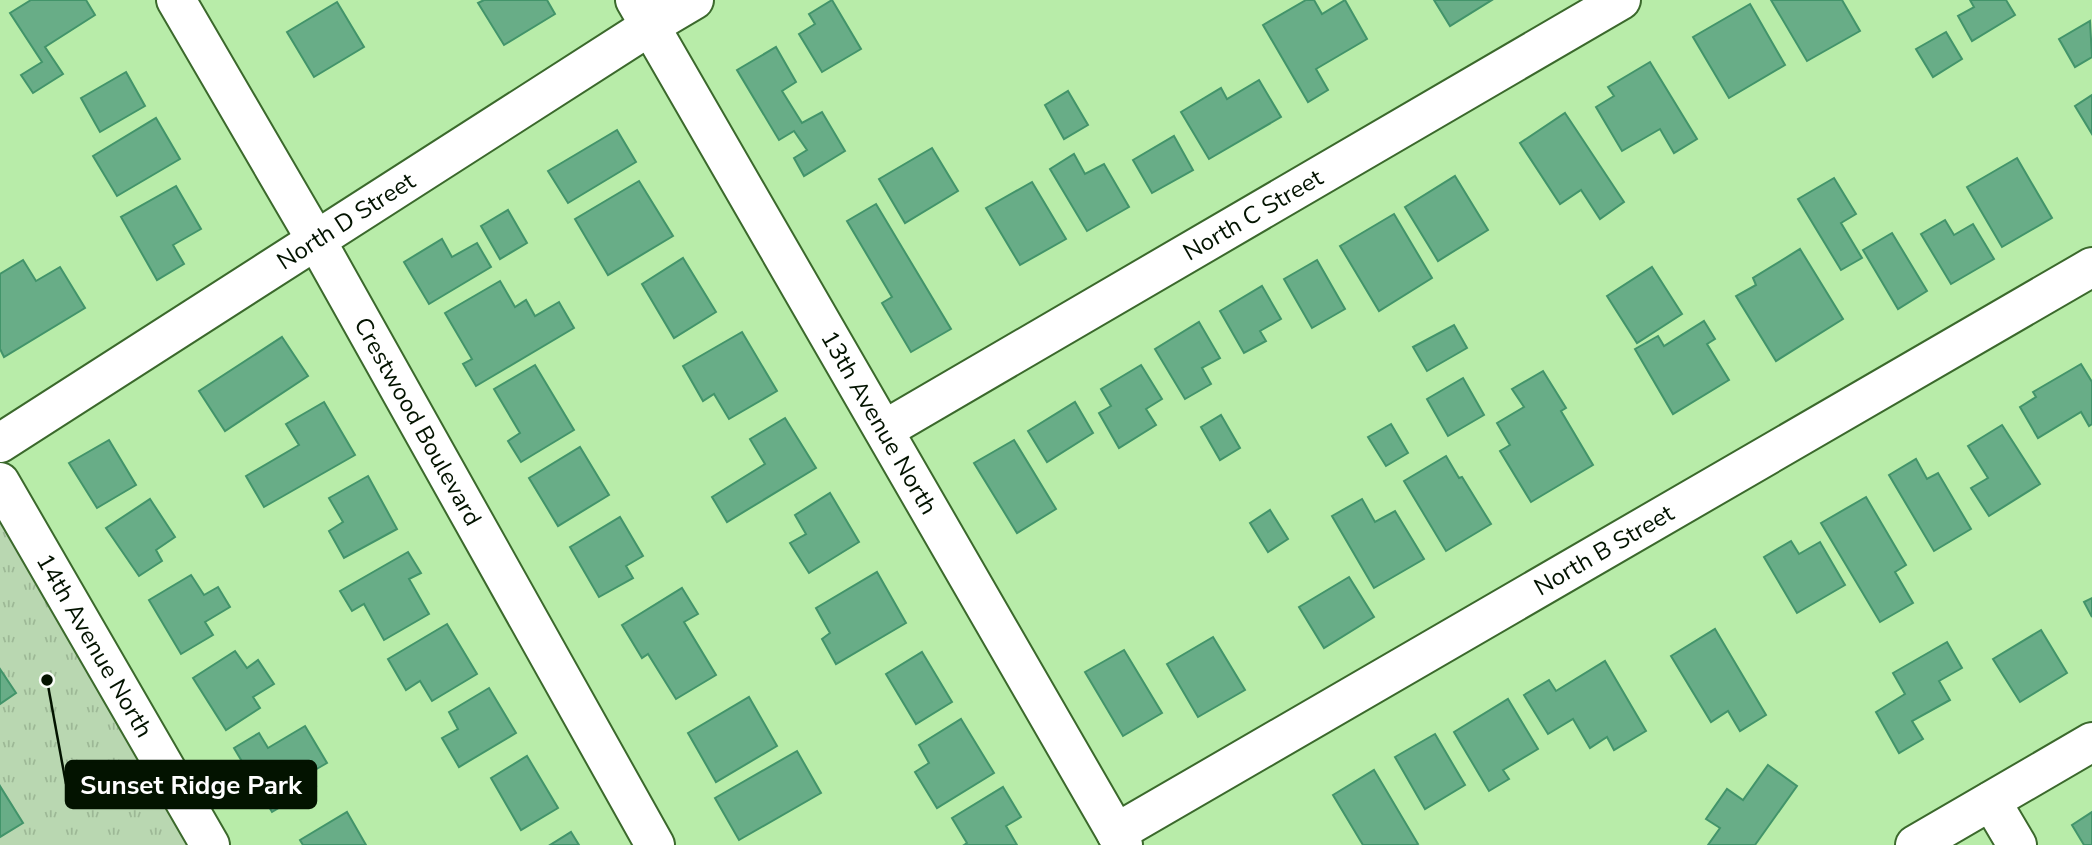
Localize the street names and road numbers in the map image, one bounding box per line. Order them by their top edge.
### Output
street label: North C Street [1177,161,1329,268]
street label: North D Street [271,165,422,277]
street label: Crestwood Boulevard [347,312,489,532]
street label: 13th Avenue North [813,325,945,520]
street label: North B Street [1528,497,1680,603]
street label: 14th Avenue North [29,548,160,743]

